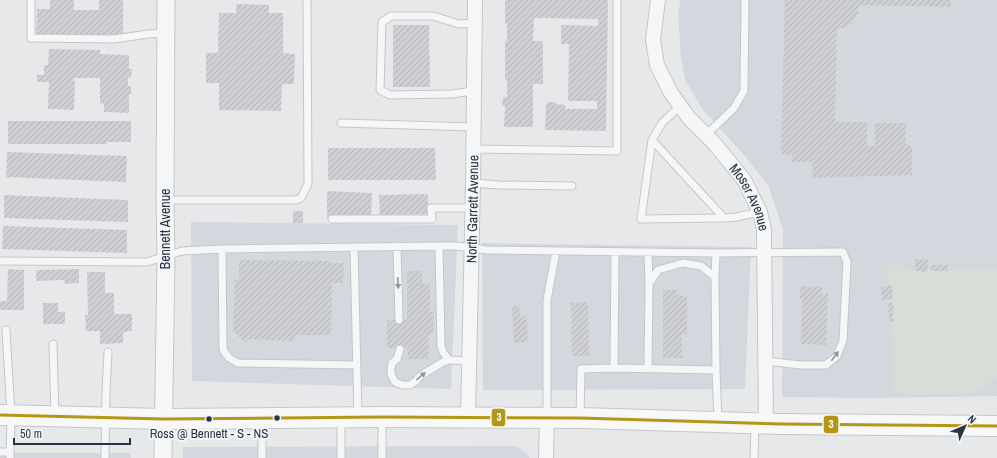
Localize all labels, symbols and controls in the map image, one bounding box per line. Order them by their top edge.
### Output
street label: North Garrett Avenue [462,155,482,263]
street label: Moser Avenue [725,160,773,233]
street label: Bennett Avenue [156,189,174,269]
one-way arrow [395,277,402,289]
one-way arrow [831,350,839,361]
one-way arrow [416,372,427,381]
north arrow [945,406,985,446]
line badge: 3 [491,408,506,427]
text: 3 [496,410,502,424]
text: N [965,412,979,426]
unlabelled marker [272,413,282,423]
marker: Ross @ Bennett - S - NS [204,414,214,424]
line badge: 3 [823,415,839,434]
text: 3 [828,417,834,431]
scale bar [14,420,130,446]
place label: Ross @ Bennett - S - NS [150,425,268,442]
text: 50 m [20,426,42,442]

